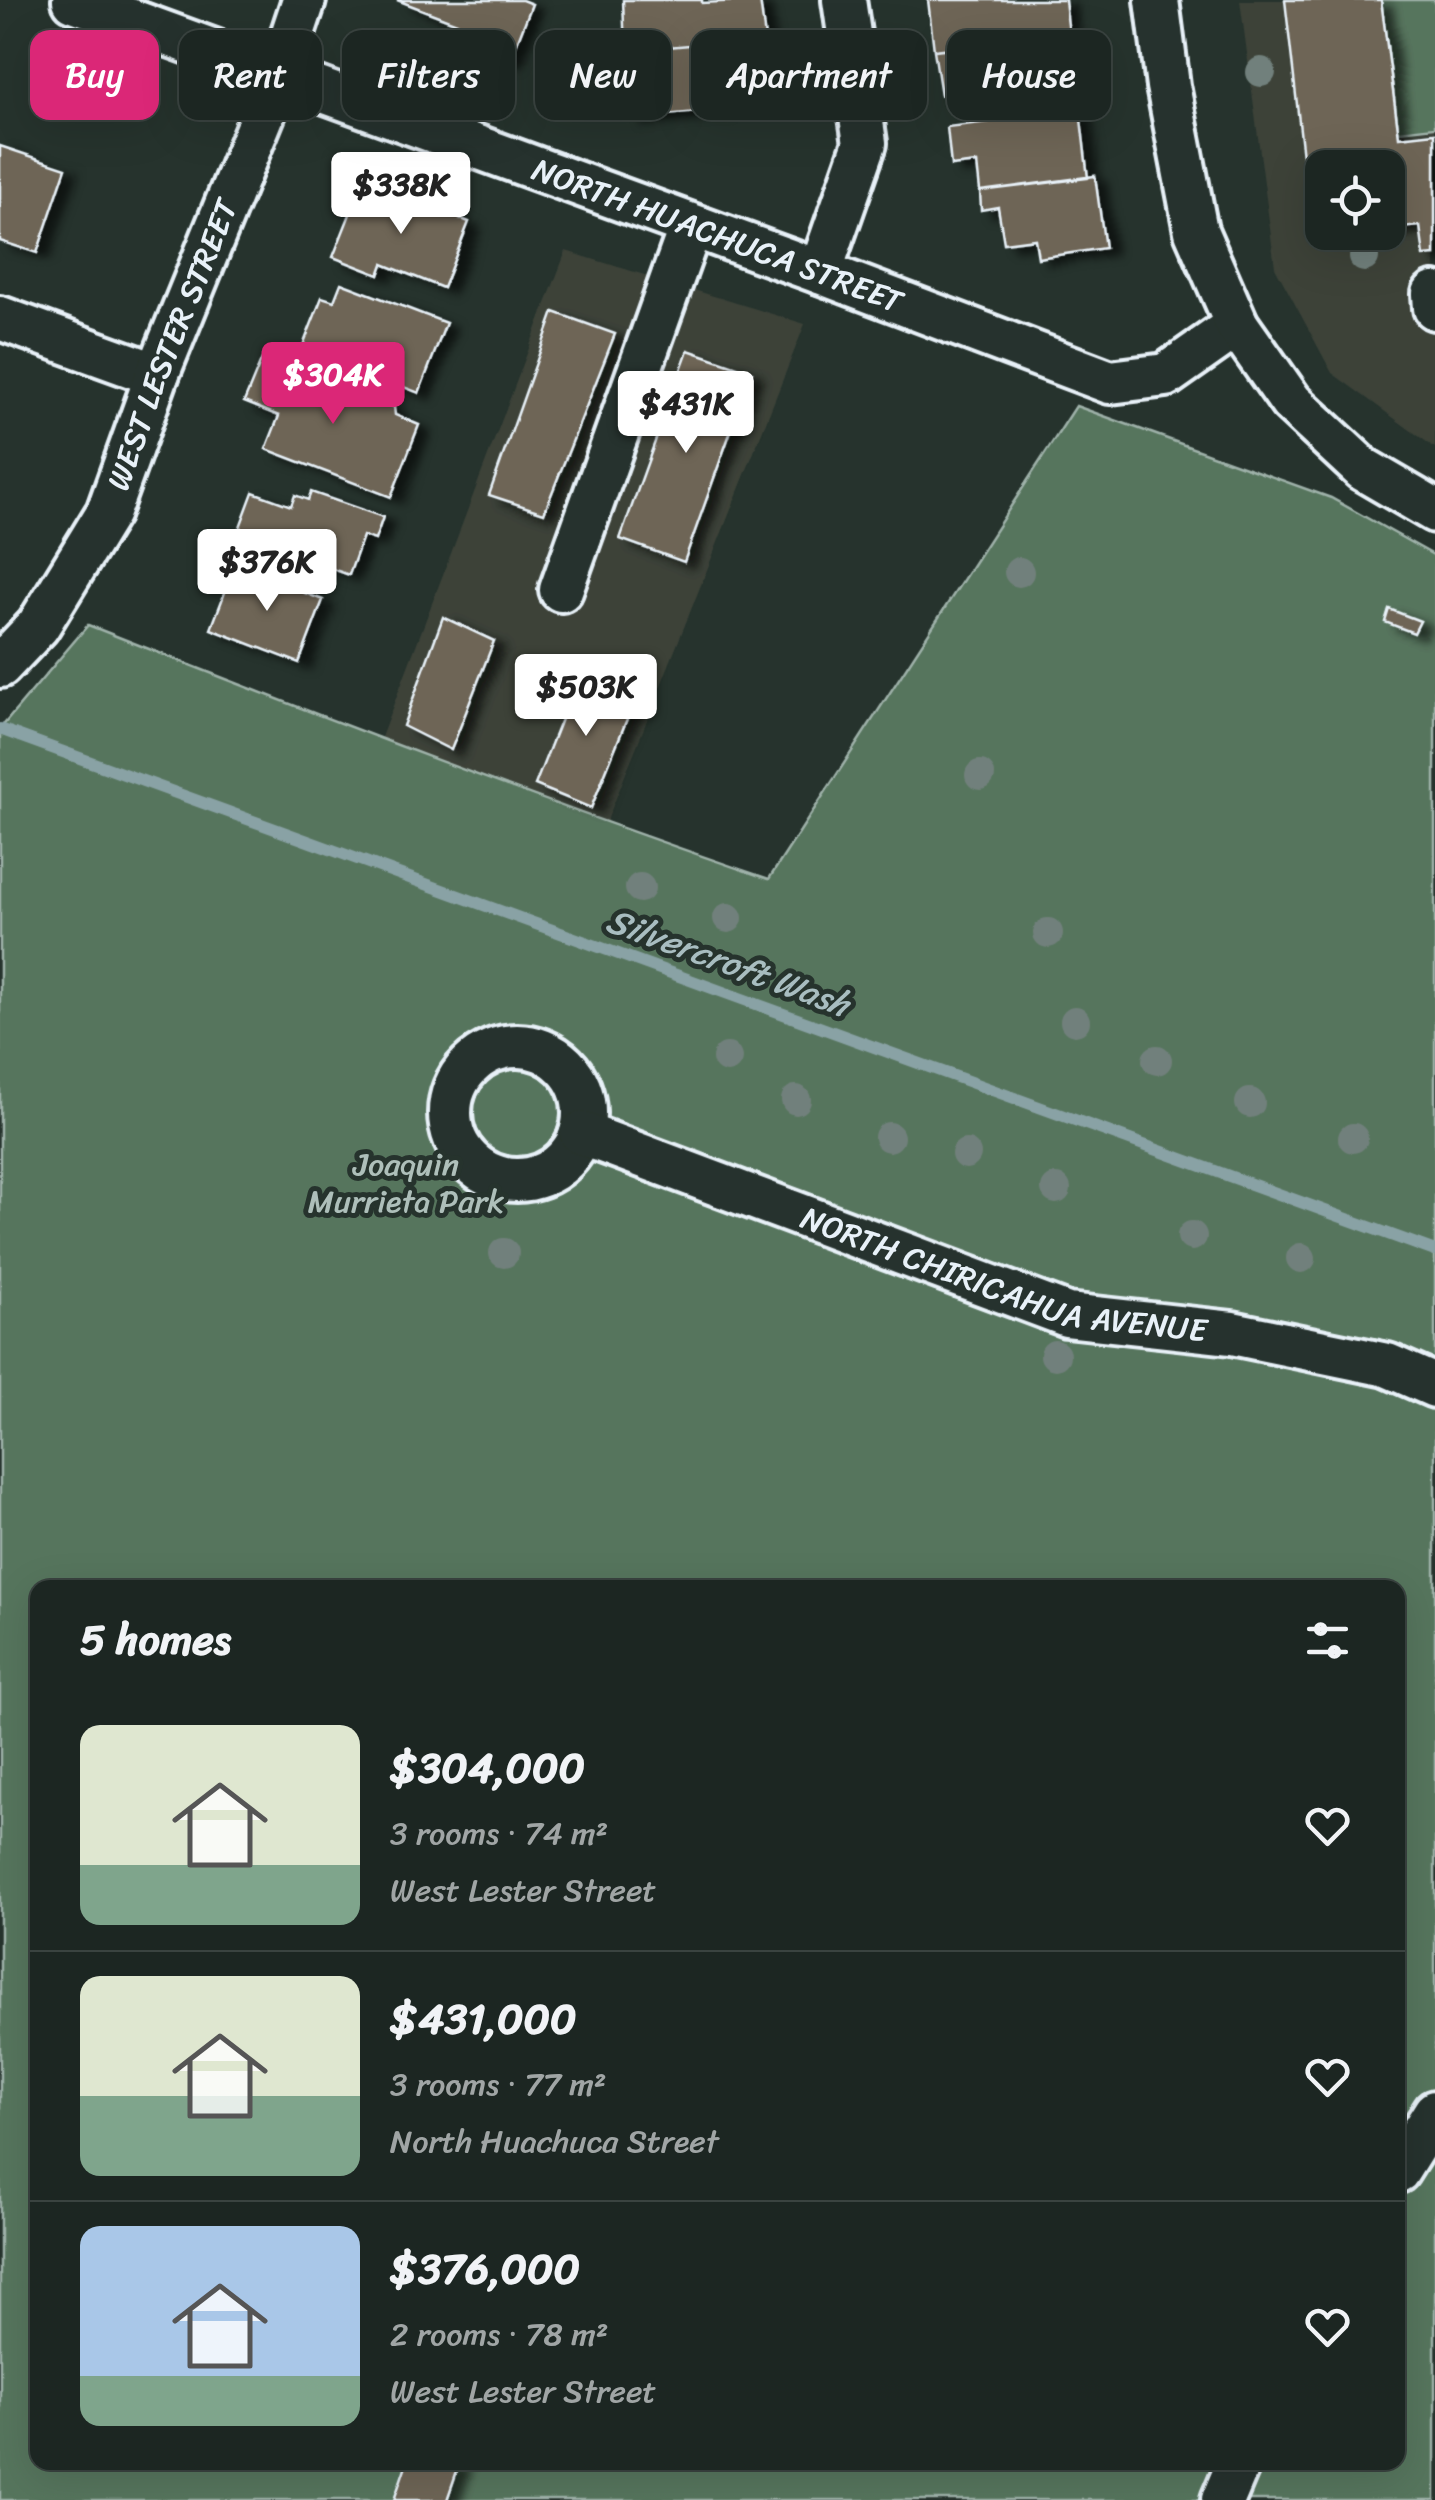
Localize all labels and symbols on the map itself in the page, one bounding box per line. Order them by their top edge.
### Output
street label: NORTH HUACHUCA STREET [524,141,913,330]
pin: $338K [331,152,471,237]
street label: WEST LESTER STREET [89,188,255,498]
pin: $304K [263,342,403,427]
pin: $431K [616,371,756,456]
pin: $376K [197,529,337,614]
pin: $503K [516,654,656,739]
water label: Silvercroft Wash [597,889,861,1036]
park label: Joaquin Murrieta Park [308,1136,504,1230]
street label: NORTH CHIRICAHUA AVENUE [793,1189,1212,1359]

